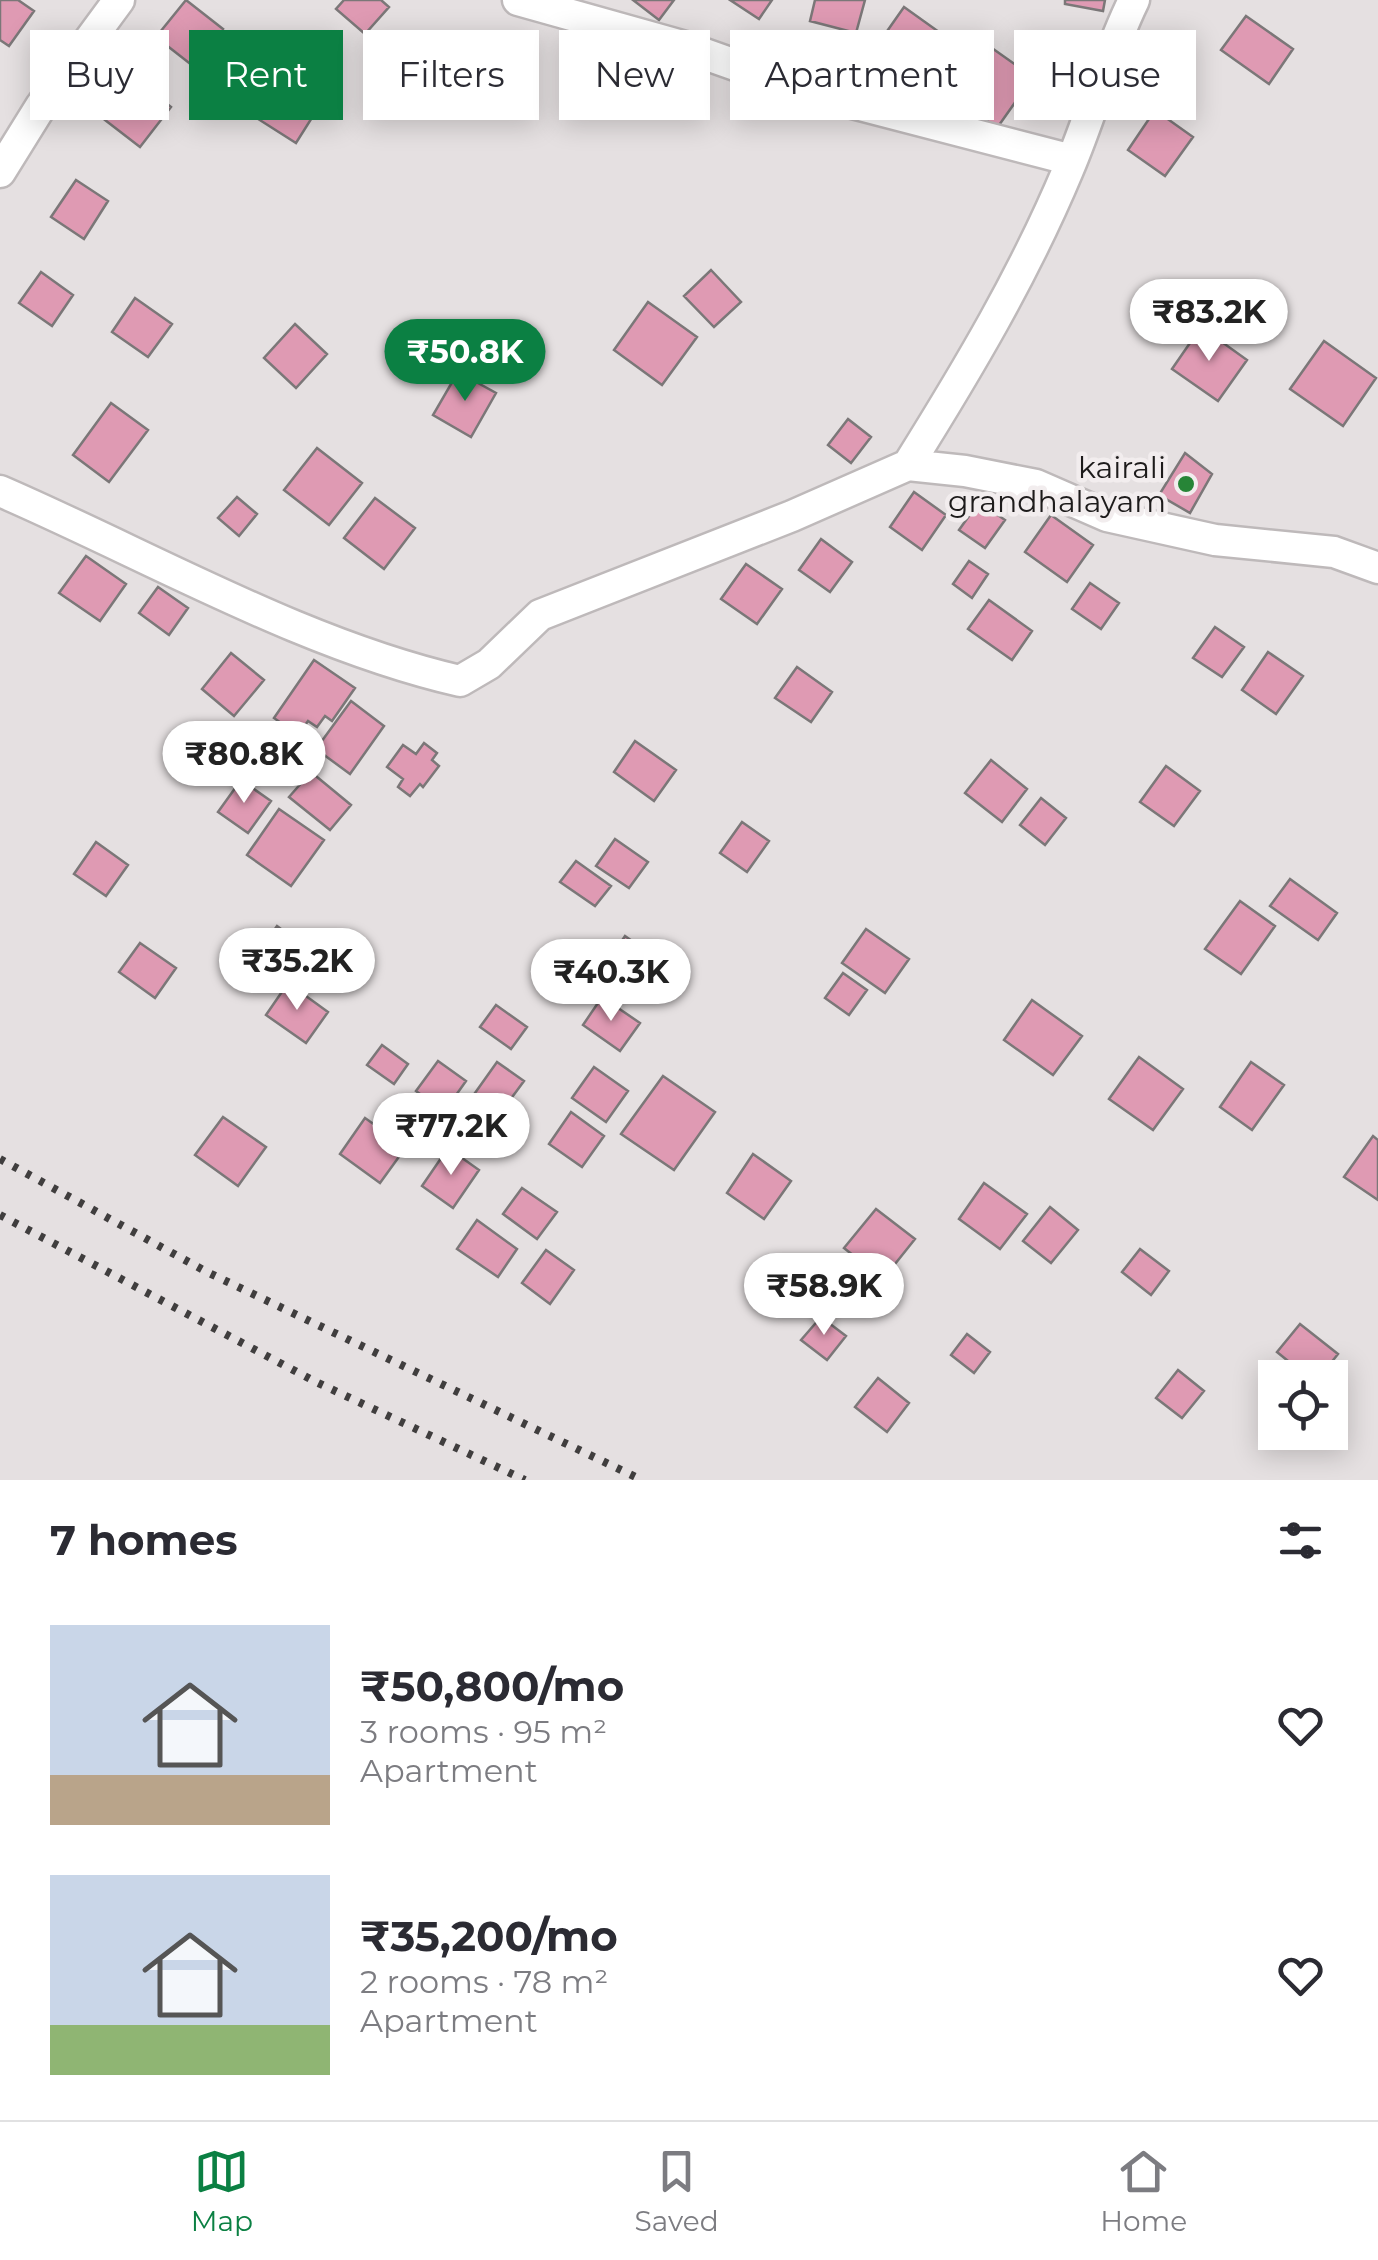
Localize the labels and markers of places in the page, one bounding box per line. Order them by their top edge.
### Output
pin: ₹83.2K [1128,279,1290,364]
pin: ₹50.8K [384,319,546,404]
place label: kairali grandhalayam [948,449,1166,520]
marker: kairali grandhalayam [1175,473,1197,495]
pin: ₹80.8K [163,721,325,806]
pin: ₹35.2K [216,928,378,1013]
pin: ₹40.3K [530,939,692,1024]
pin: ₹77.2K [370,1093,532,1178]
pin: ₹58.9K [743,1253,905,1338]

